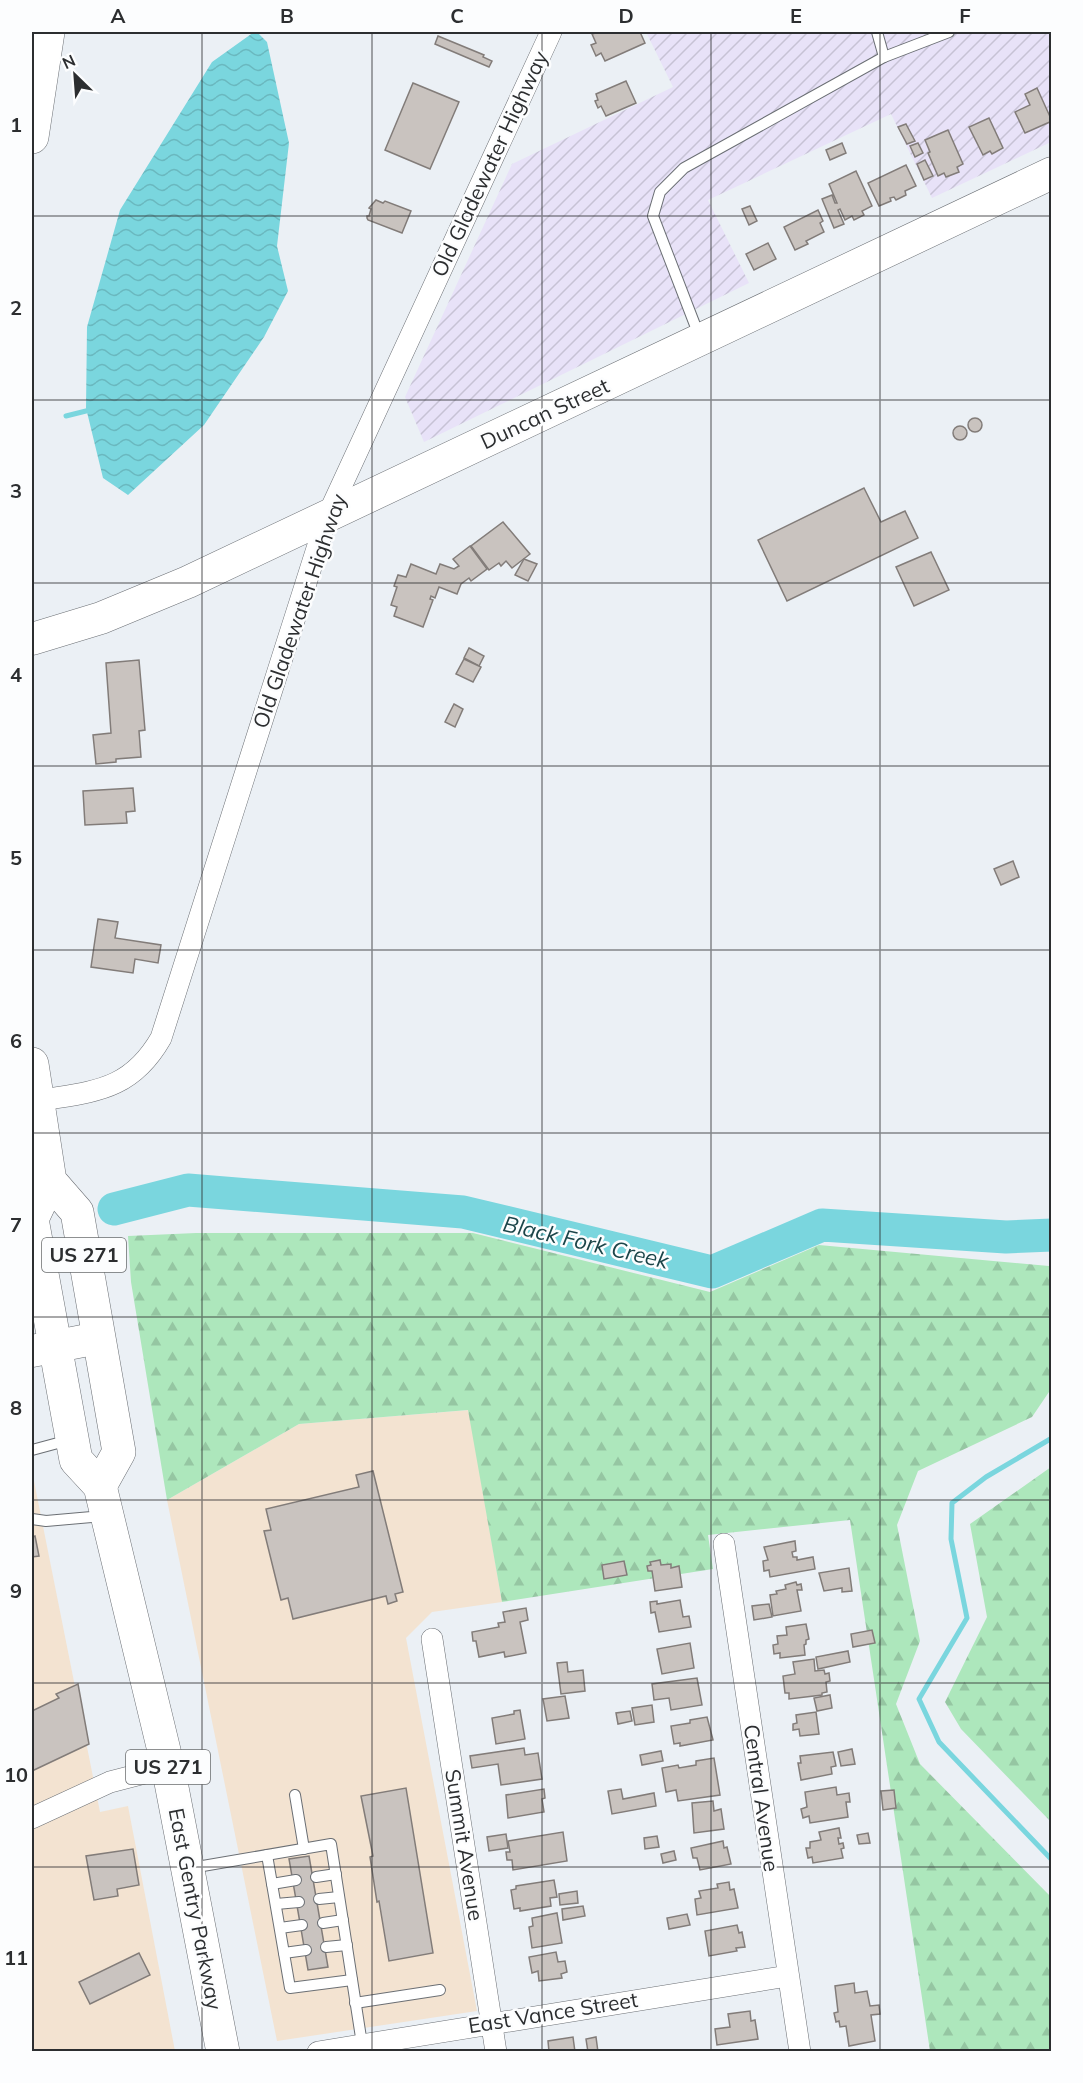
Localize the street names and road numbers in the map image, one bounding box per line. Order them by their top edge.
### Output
street label: Old Gladewater Highway [425,47,553,281]
street label: Duncan Street [476,372,613,454]
street label: Old Gladewater Highway [247,490,351,731]
road number: US 271 [42,1238,126,1272]
street label: Central Avenue [739,1723,785,1873]
road number: US 271 [126,1750,210,1784]
street label: Summit Avenue [440,1767,490,1922]
street label: East Gentry Parkway [164,1806,228,2012]
street label: East Vance Street [466,1986,640,2038]

